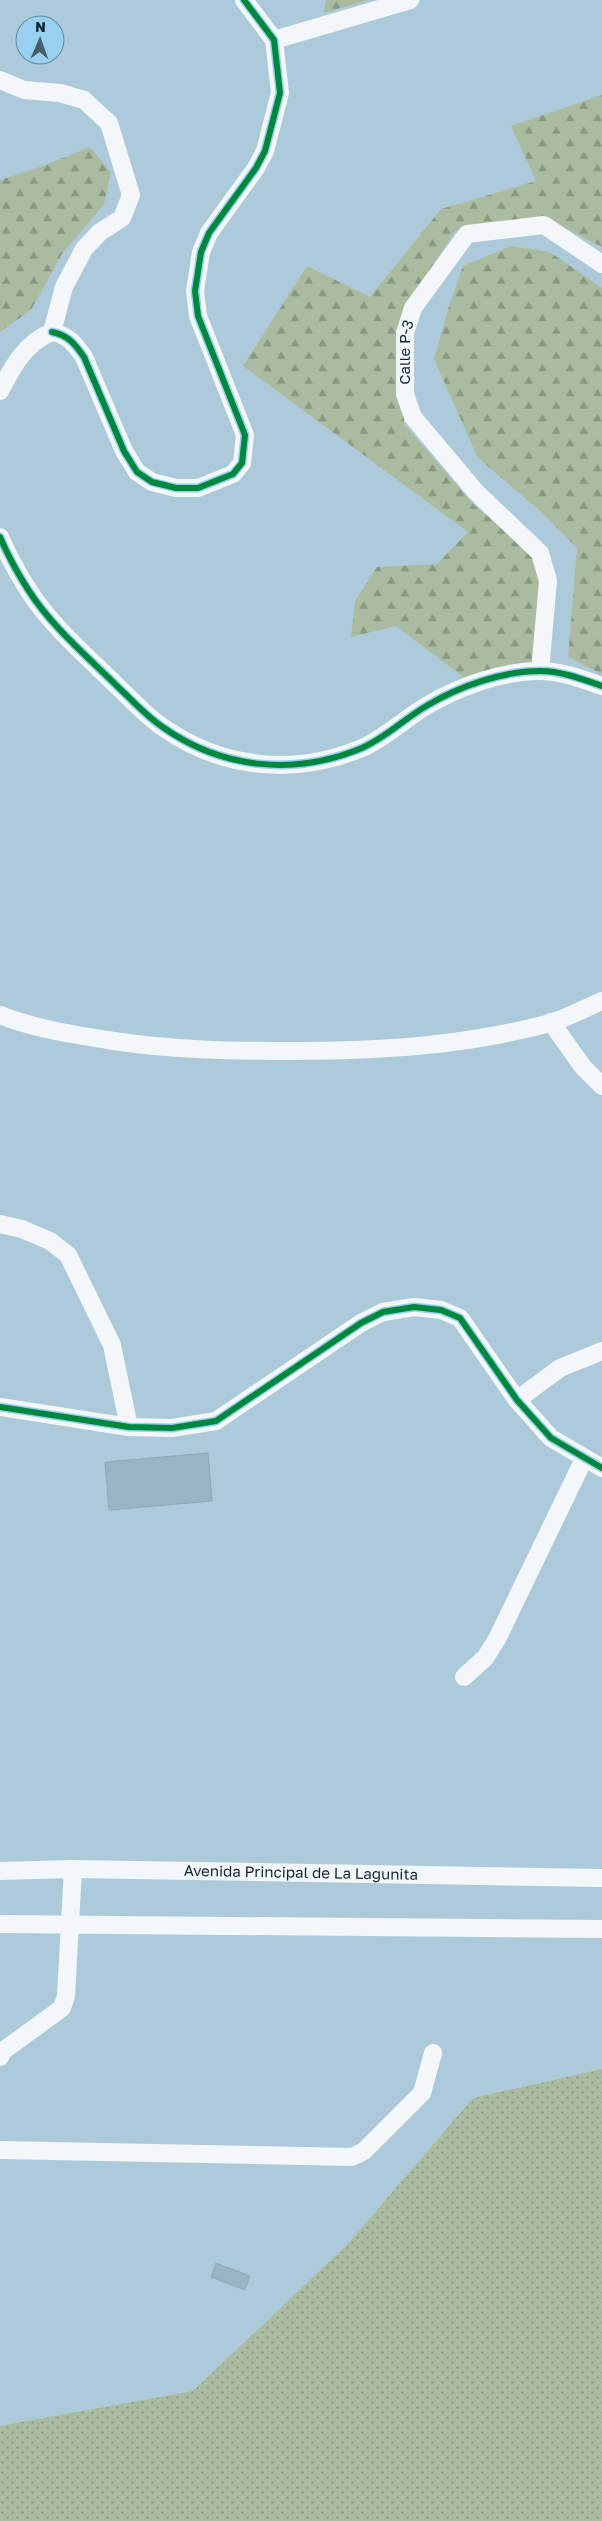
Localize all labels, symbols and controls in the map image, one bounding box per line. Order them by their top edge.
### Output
north arrow [15,15,65,65]
text: N [35,18,46,35]
street label: Calle P-3 [395,317,417,385]
street label: Avenida Principal de La Lagunita [184,1861,418,1883]

